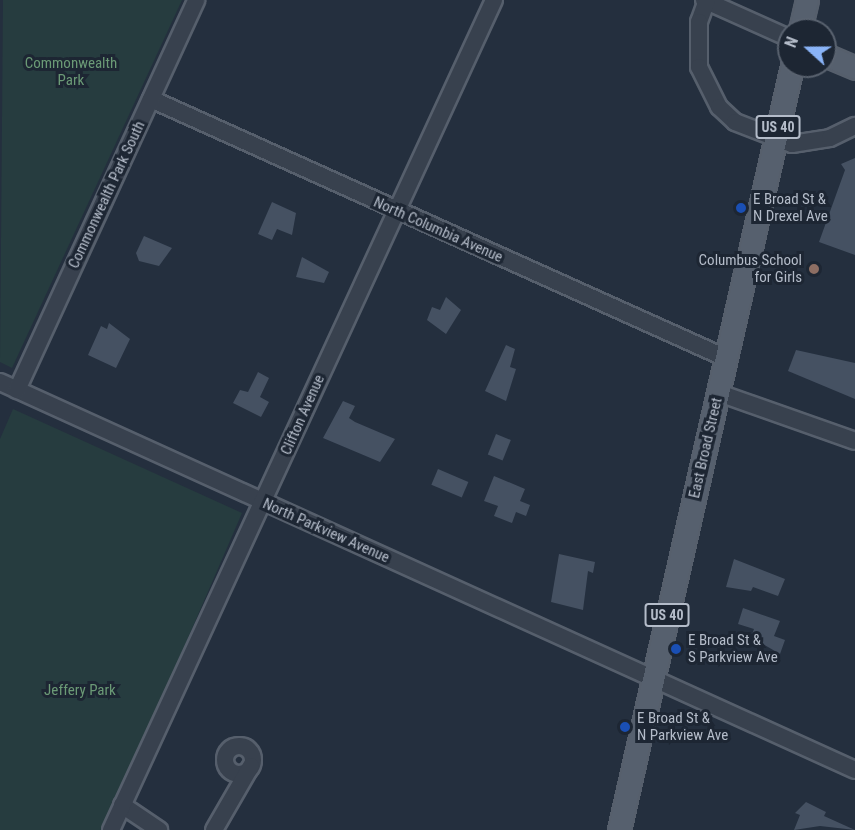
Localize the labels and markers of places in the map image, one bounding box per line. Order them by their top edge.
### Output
place label: E Broad St & N Drexel Ave [753,190,828,225]
marker: E Broad St & N Drexel Ave [734,201,748,215]
place label: Columbus School for Girls [699,251,802,286]
marker: Columbus School for Girls [807,262,821,276]
place label: E Broad St & S Parkview Ave [688,631,778,666]
marker: E Broad St & S Parkview Ave [669,642,683,656]
place label: E Broad St & N Parkview Ave [637,709,728,744]
marker: E Broad St & N Parkview Ave [618,720,632,734]

